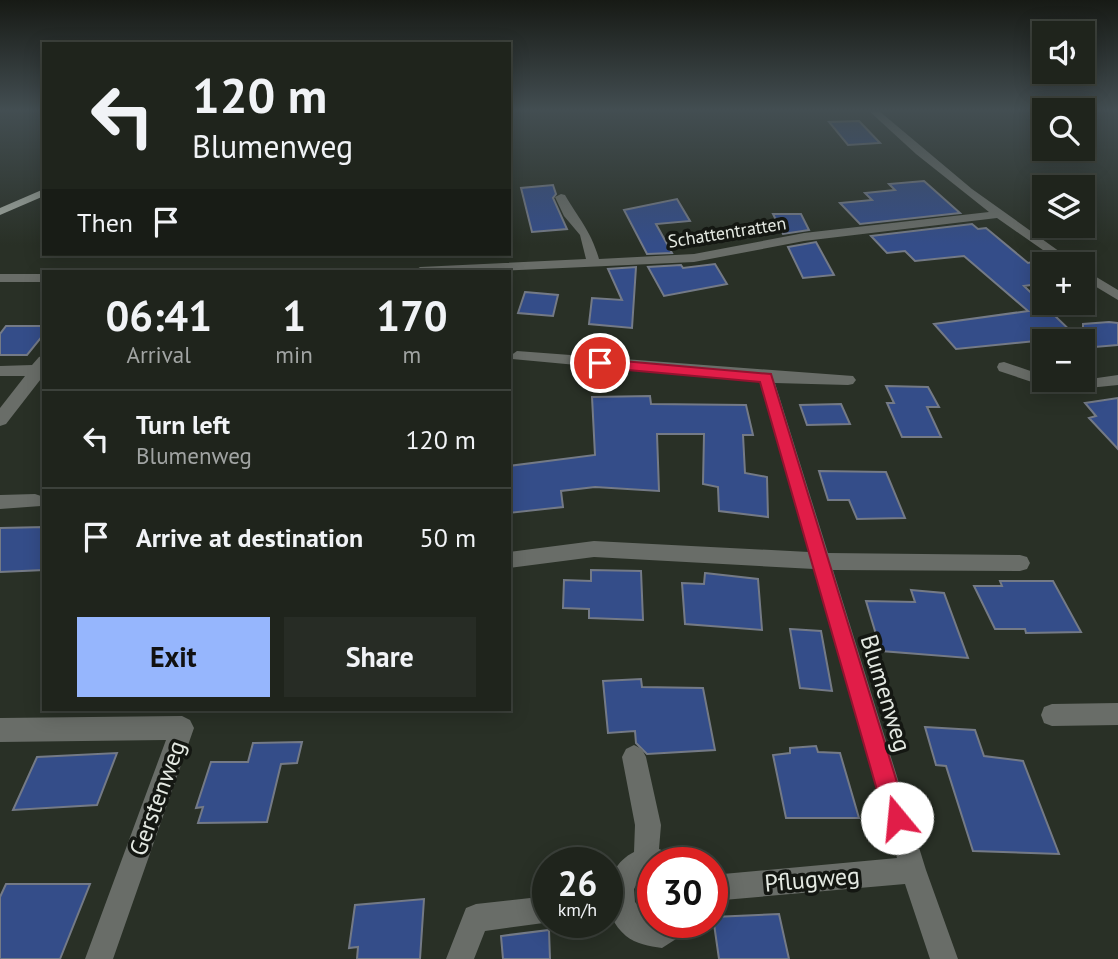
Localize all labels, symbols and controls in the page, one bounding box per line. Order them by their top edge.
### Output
map controls [1032,21,1095,392]
button: sound [1032,21,1095,84]
text: 120 m [192,63,327,127]
icon: left [77,70,168,161]
button: search [1032,98,1095,161]
text: Blumenweg [192,125,353,167]
button: layers [1032,175,1095,238]
icon: arrive [147,203,185,241]
text: Then [77,206,133,239]
street label: Schattentratten [666,211,788,253]
button: + [1032,252,1095,315]
text: 06:41 [105,288,212,343]
text: 1 [282,288,306,343]
text: 170 [376,288,448,343]
button: − [1032,329,1095,392]
pin [570,333,630,393]
text: Arrival [126,340,191,369]
text: min [275,340,313,369]
text: m [403,340,421,369]
icon: arrive [581,344,619,382]
text: Turn left [136,408,230,441]
icon: left [77,420,115,458]
text: 120 m [405,423,476,456]
text: Blumenweg [136,441,252,470]
icon: arrive [77,518,115,556]
text: Arrive at destination [136,521,363,554]
text: 50 m [420,521,476,554]
button: Exit [77,617,270,697]
button: Share [284,617,476,697]
street label: Blumenweg [853,631,919,755]
street label: Gerstenweg [122,736,192,860]
position arrow [860,781,934,855]
speed limit sign: 30 [637,847,728,938]
street label: Pflugweg [763,859,861,899]
text: 26 [558,860,597,906]
text: km/h [558,898,597,921]

